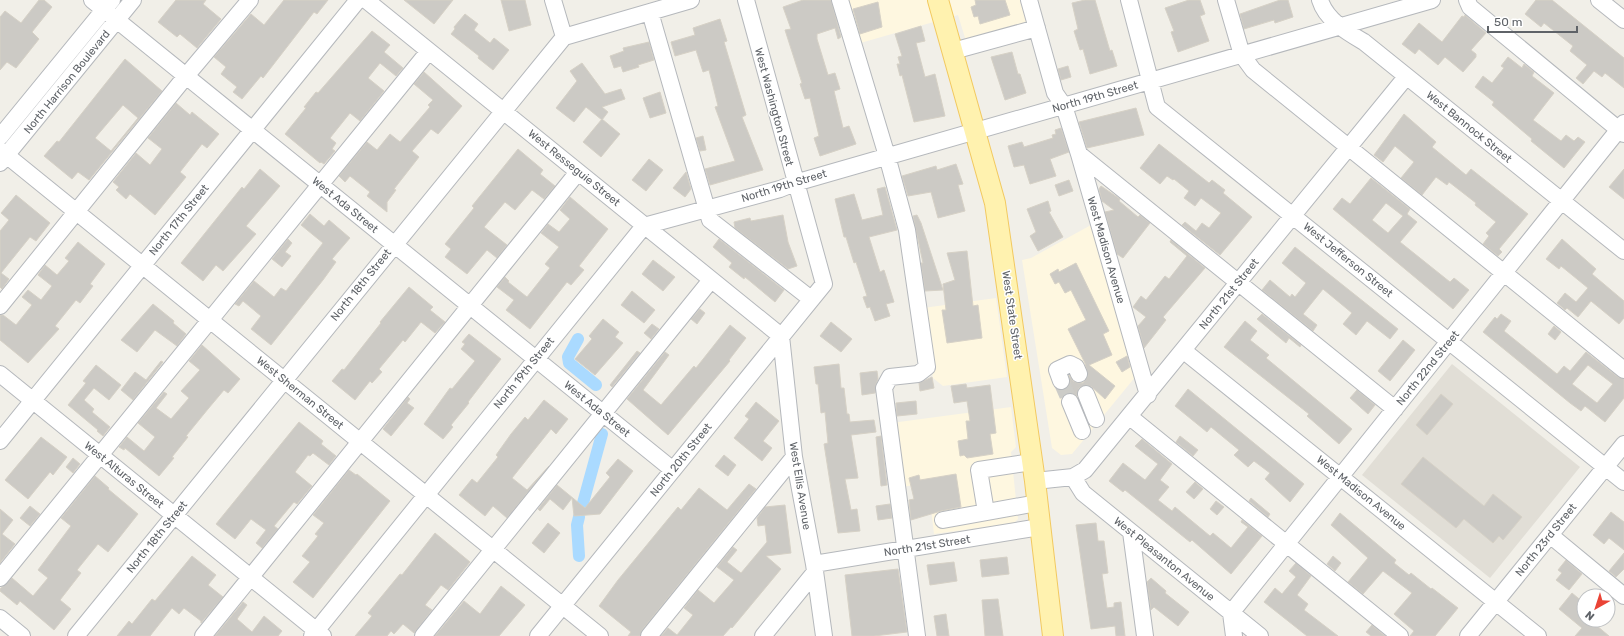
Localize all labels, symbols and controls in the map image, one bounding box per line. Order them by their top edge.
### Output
scale bar [1488,8,1577,34]
text: 50 m [1494,15,1522,29]
street label: North Harrison Boulevard [21,28,113,136]
street label: West Washington Street [752,47,796,168]
street label: North 19th Street [1051,78,1140,115]
street label: West Bannock Street [1424,88,1515,166]
street label: West Resseguie Street [525,127,623,210]
street label: North 19th Street [740,167,829,205]
street label: West Ada Street [309,174,381,236]
street label: North 17th Street [146,181,212,258]
street label: West Madison Avenue [1084,195,1128,305]
street label: West Jefferson Street [1301,220,1396,301]
street label: North 18th Street [328,246,395,324]
street label: North 21st Street [1196,255,1262,332]
street label: West State Street [999,270,1025,361]
street label: North 22nd Street [1394,327,1463,408]
street label: North 19th Street [491,334,557,412]
street label: West Sherman Street [254,354,347,433]
street label: West Ada Street [561,378,633,440]
street label: North 20th Street [647,420,715,499]
street label: West Alturas Street [82,439,167,511]
street label: West Ellis Avenue [787,441,813,531]
street label: West Madison Avenue [1314,453,1408,533]
street label: North 18th Street [124,498,191,576]
street label: North 23rd Street [1513,500,1580,579]
street label: West Pleasanton Avenue [1111,514,1217,604]
street label: North 21st Street [883,533,972,559]
north arrow [1576,588,1616,628]
text: N [1583,608,1597,623]

